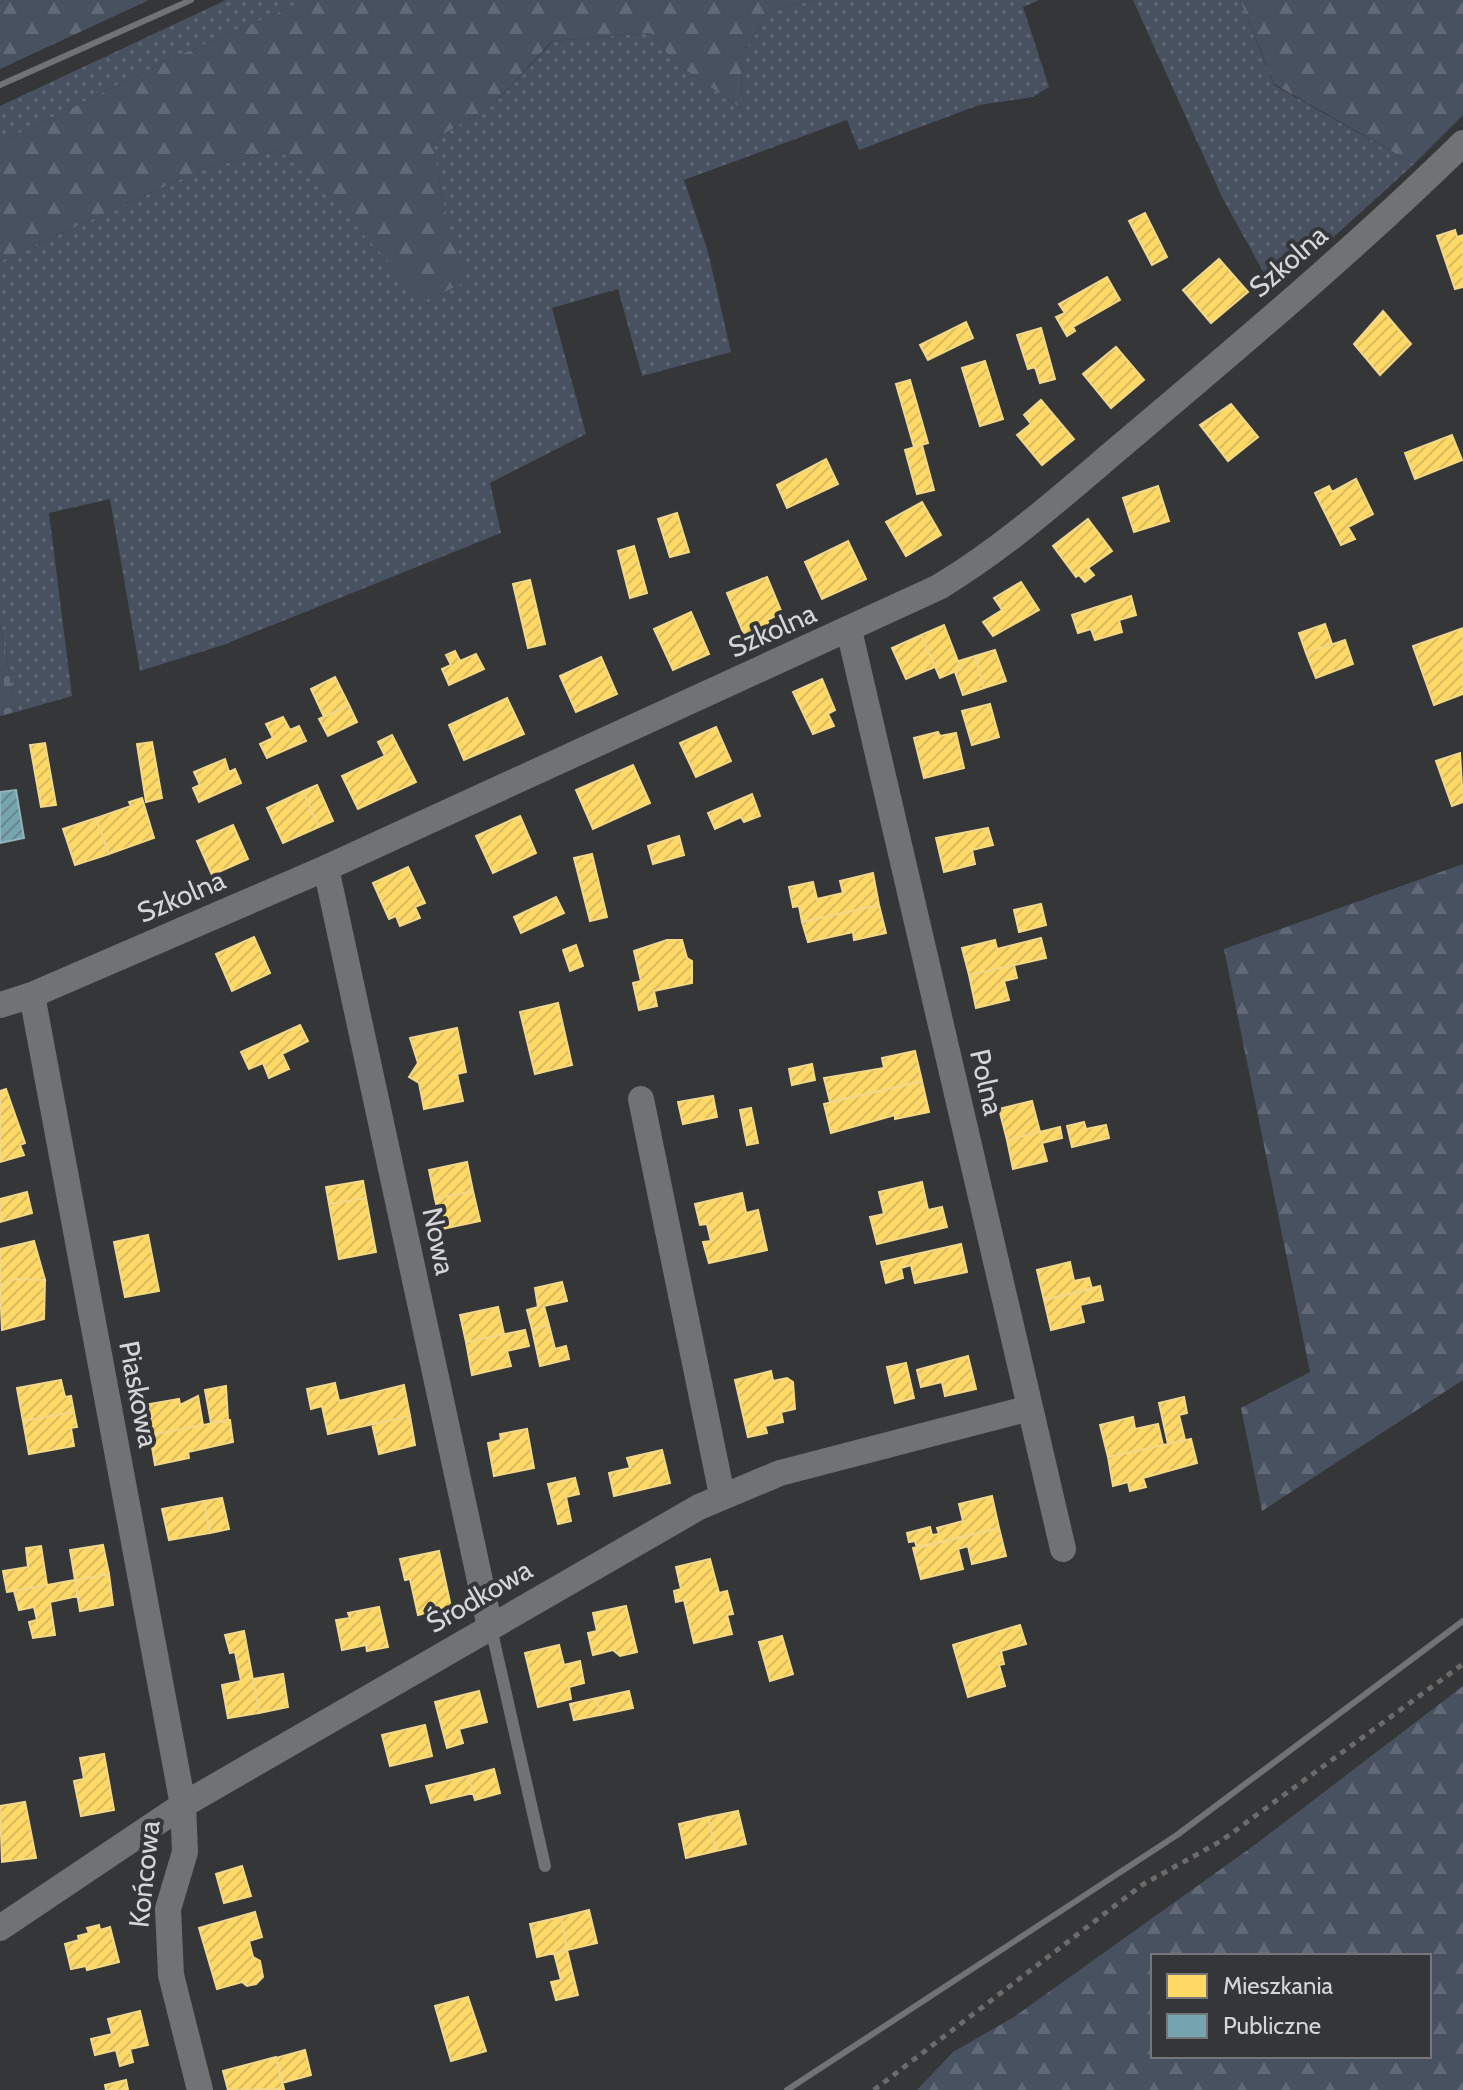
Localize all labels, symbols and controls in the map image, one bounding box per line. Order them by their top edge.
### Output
street label: Szkolna [1242,218,1334,304]
street label: Szkolna [723,595,822,664]
street label: Szkolna [132,862,231,930]
street label: Polna [963,1046,1011,1119]
street label: Nowa [415,1204,463,1278]
street label: Piaskowa [112,1338,166,1451]
street label: Środkowa [420,1552,538,1640]
street label: Końcowa [121,1818,167,1929]
legend [1151,1954,1431,2058]
text: Mieszkania [1223,1971,1334,2000]
text: Publiczne [1223,2011,1321,2040]

